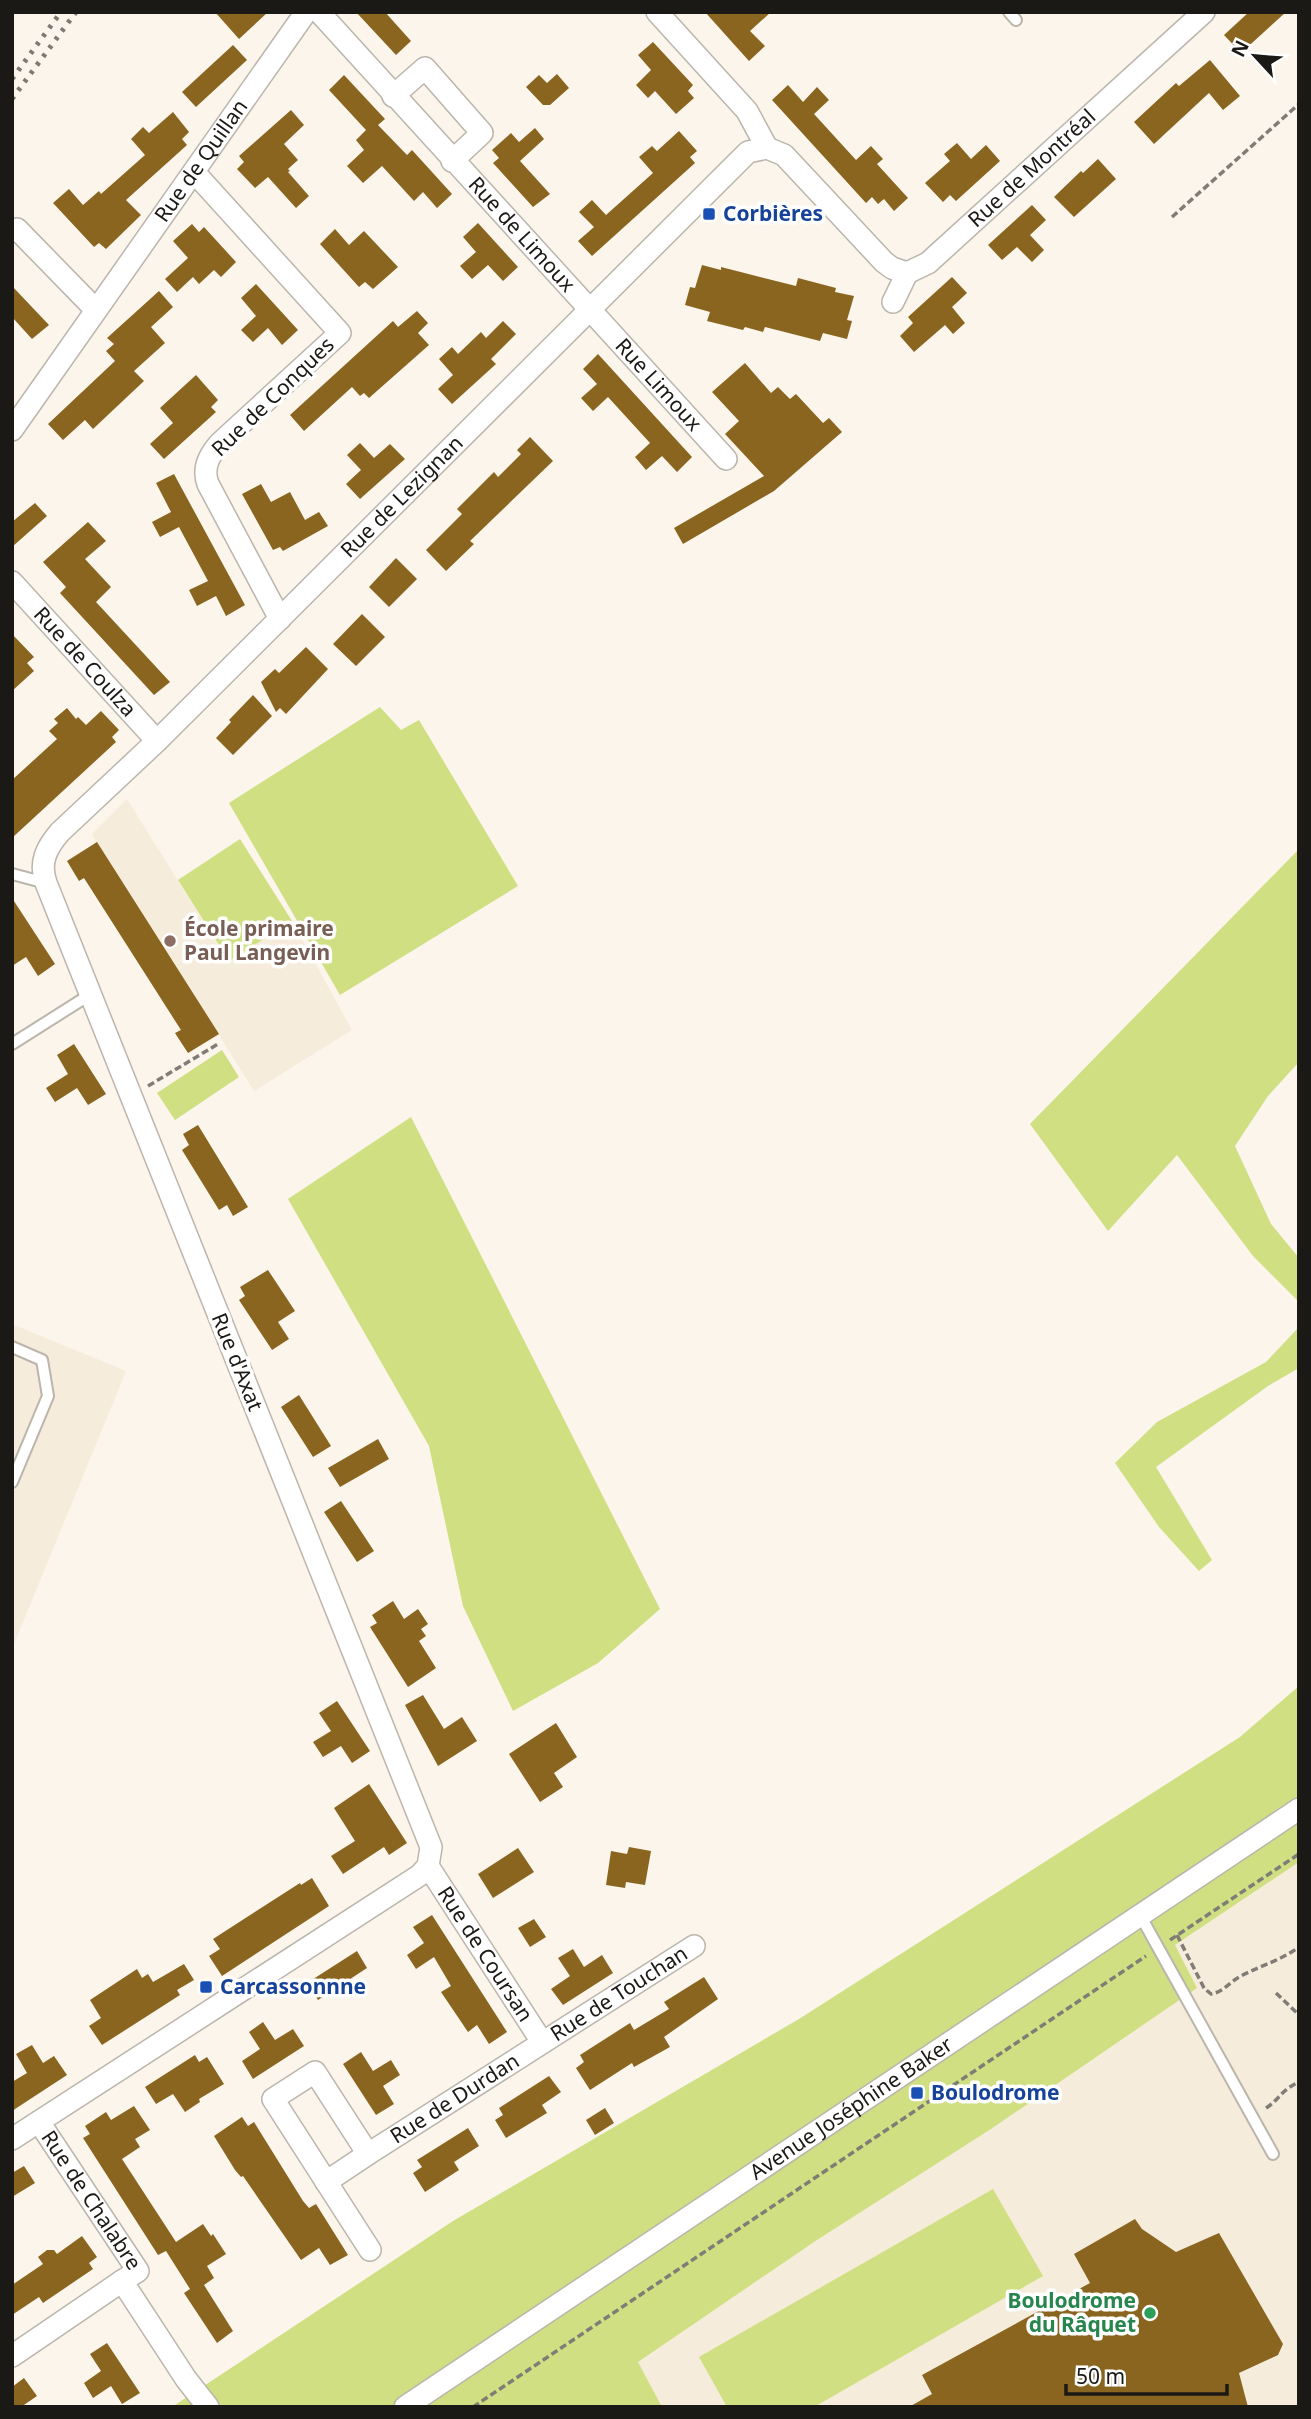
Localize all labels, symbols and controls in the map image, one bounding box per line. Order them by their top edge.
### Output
north arrow [1220,21,1290,91]
text: N [1225,36,1255,61]
street label: Rue de Quillan [148,93,253,227]
street label: Rue de Montréal [961,102,1101,233]
street label: Rue de Limoux [463,170,582,297]
place label: Corbières [723,199,823,227]
marker: Corbières [701,206,717,222]
street label: Rue de Conques [205,331,340,462]
street label: Rue Limoux [610,332,709,436]
street label: Rue de Lezignan [334,429,469,563]
street label: Rue de Coulza [28,600,143,722]
place label: École primaire Paul Langevin [184,914,334,966]
marker: École primaire Paul Langevin [162,933,178,949]
street label: Rue d'Axat [206,1308,270,1415]
street label: Rue de Coursan [432,1880,540,2027]
street label: Rue de Touchan [545,1939,693,2047]
place label: Carcassonnne [220,1972,366,2000]
marker: Carcassonnne [198,1979,214,1995]
street label: Avenue Joséphine Baker [744,2030,958,2186]
street label: Rue de Durdan [384,2046,524,2149]
place label: Boulodrome [931,2078,1060,2106]
marker: Boulodrome [909,2085,925,2101]
street label: Rue de Chalabre [35,2125,148,2275]
place label: Boulodrome du Râquet [1008,2286,1136,2338]
marker: Boulodrome du Râquet [1142,2305,1158,2321]
scale bar [1066,2352,1227,2396]
text: 50 m [1076,2362,1125,2390]

